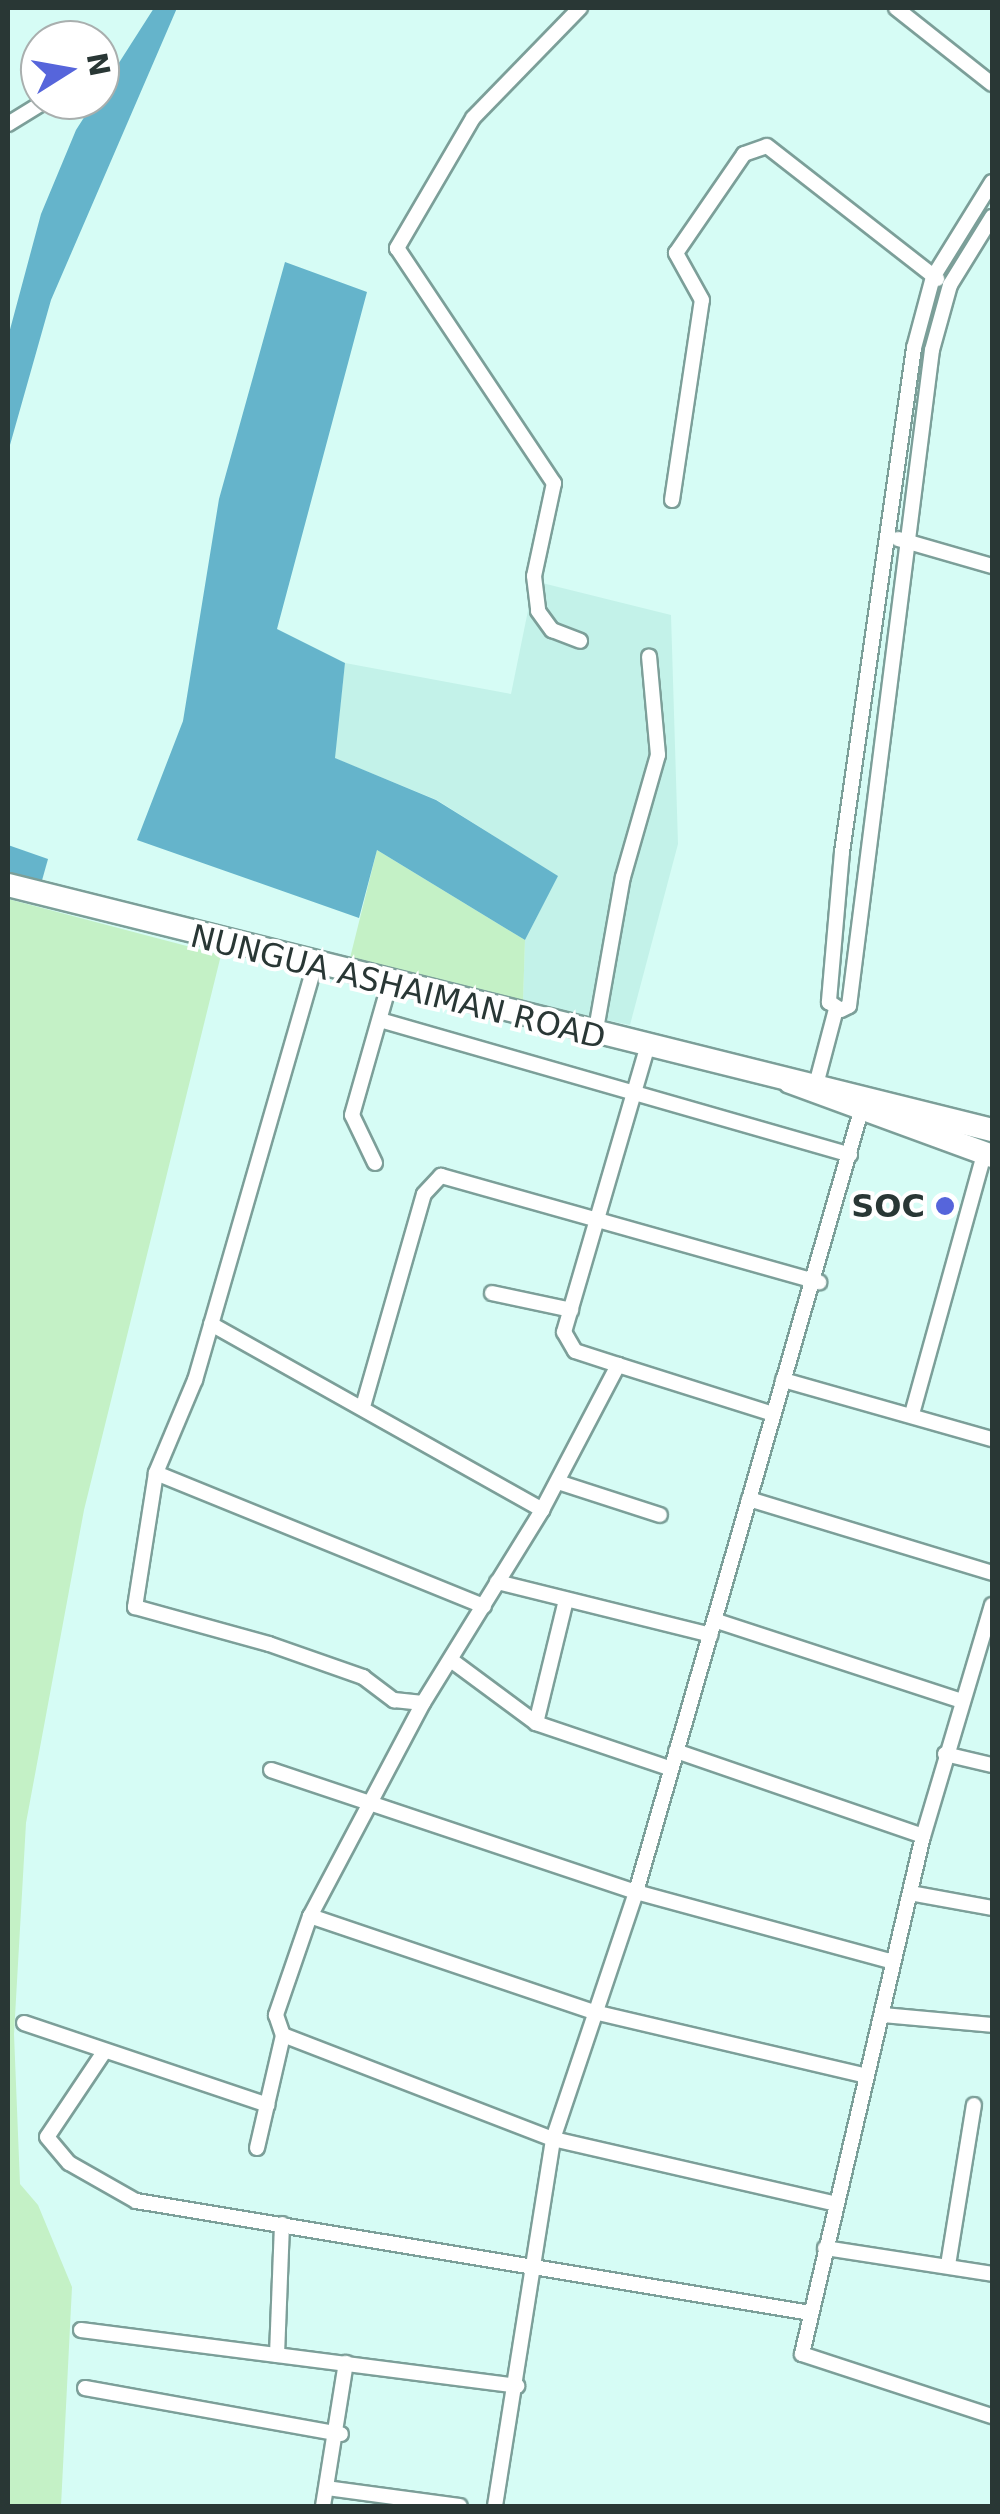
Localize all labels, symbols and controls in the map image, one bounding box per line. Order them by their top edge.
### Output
north arrow [20,20,120,120]
text: N [80,50,116,79]
street label: NUNGUA ASHAIMAN ROAD [187,917,609,1057]
place label: SOC [851,1187,925,1225]
marker: SOC [934,1195,956,1217]

